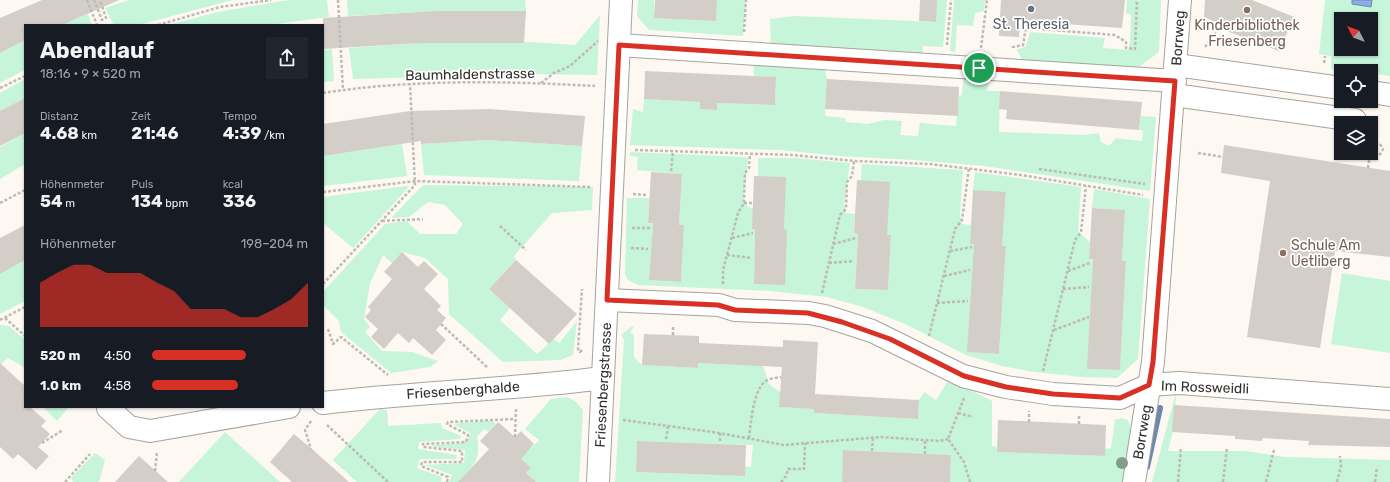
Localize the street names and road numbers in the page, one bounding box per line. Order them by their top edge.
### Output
street label: Borrweg [1168,10,1189,66]
street label: Baumhaldenstrasse [405,65,535,84]
street label: Friesenbergstrasse [592,322,615,448]
street label: Im Rossweidli [1161,377,1249,398]
street label: Friesenberghalde [406,378,520,403]
street label: Borrweg [1130,403,1155,461]

